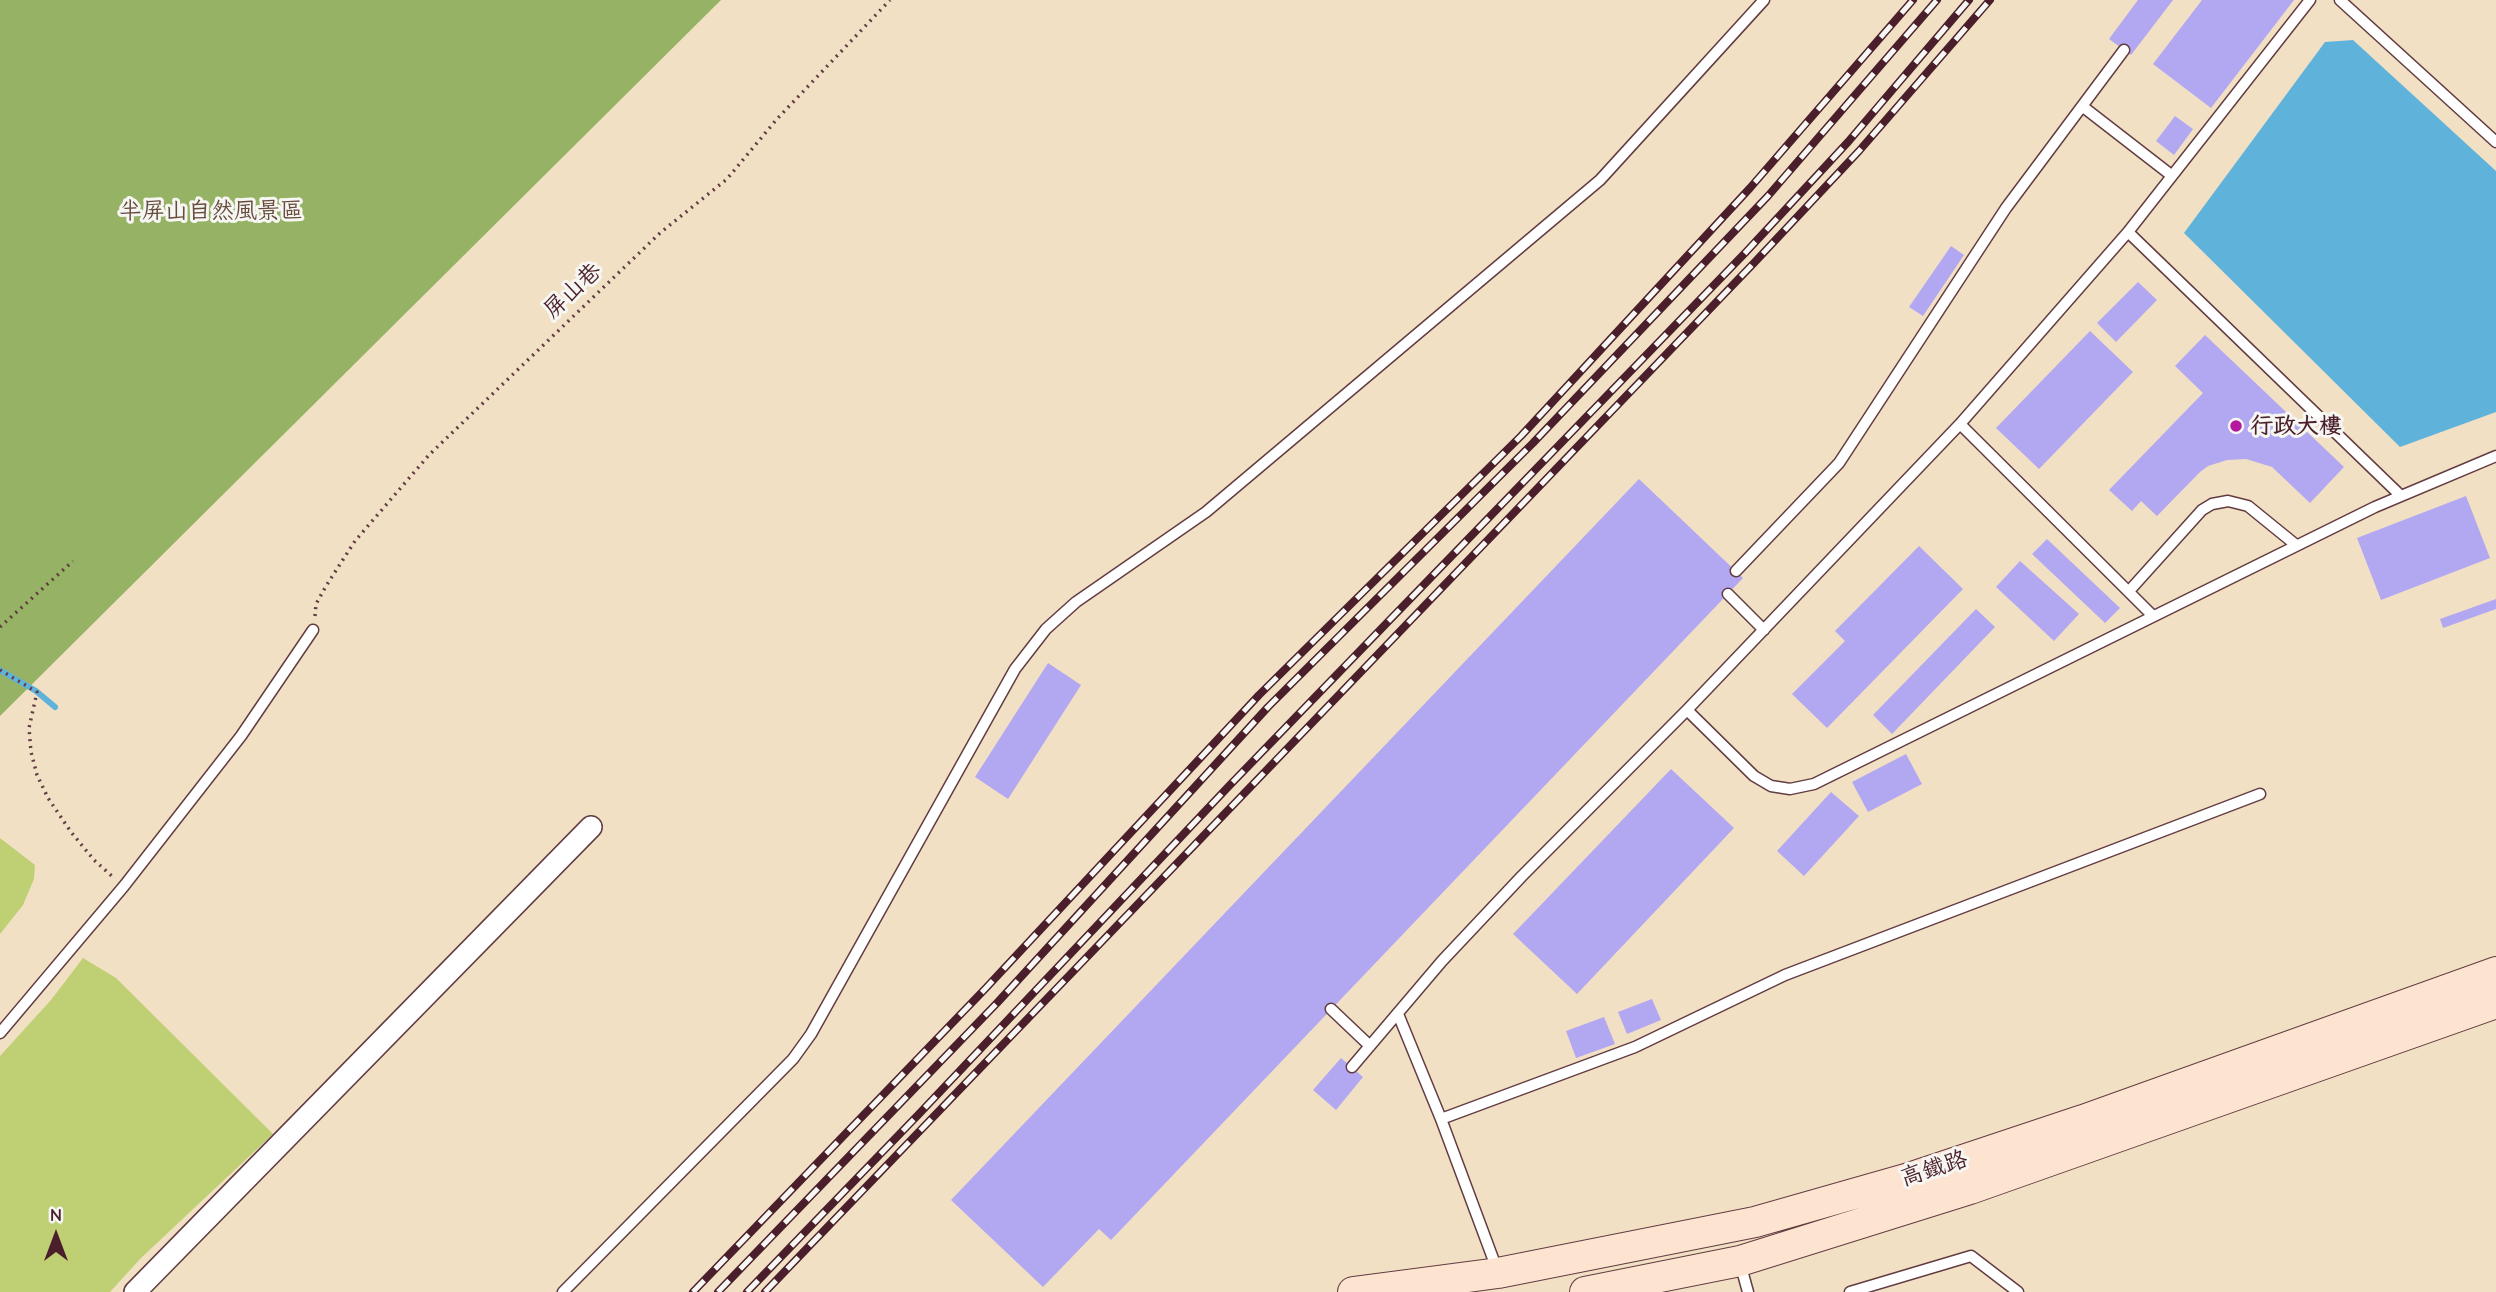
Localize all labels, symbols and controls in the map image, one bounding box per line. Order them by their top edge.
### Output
park label: 半屏山自然風景區 [119,197,303,225]
street label: 屏山巷 [538,257,608,325]
place label: 行政大樓 [2250,412,2342,440]
marker: 行政大樓 [2228,418,2244,434]
street label: 高鐵路 [1897,1145,1971,1193]
north arrow [21,1201,91,1271]
text: N [50,1204,62,1226]

